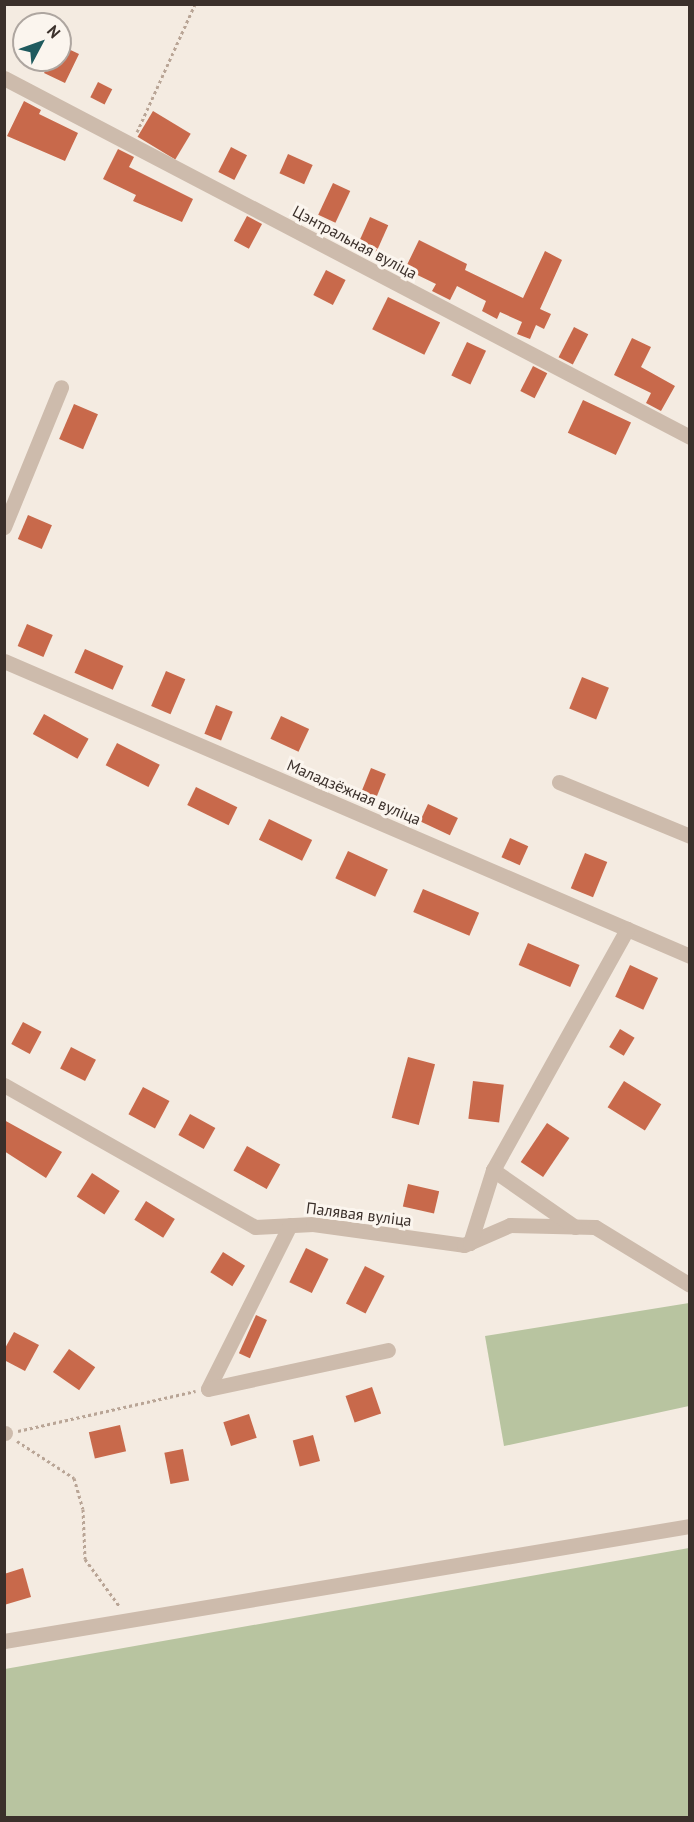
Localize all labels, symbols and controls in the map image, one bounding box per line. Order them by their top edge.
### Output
north arrow [12,12,72,72]
text: N [43,21,65,42]
street label: Цэнтральная вуліца [289,201,421,283]
street label: Маладзёжная вуліца [284,755,424,829]
street label: Палявая вуліца [305,1198,413,1230]

